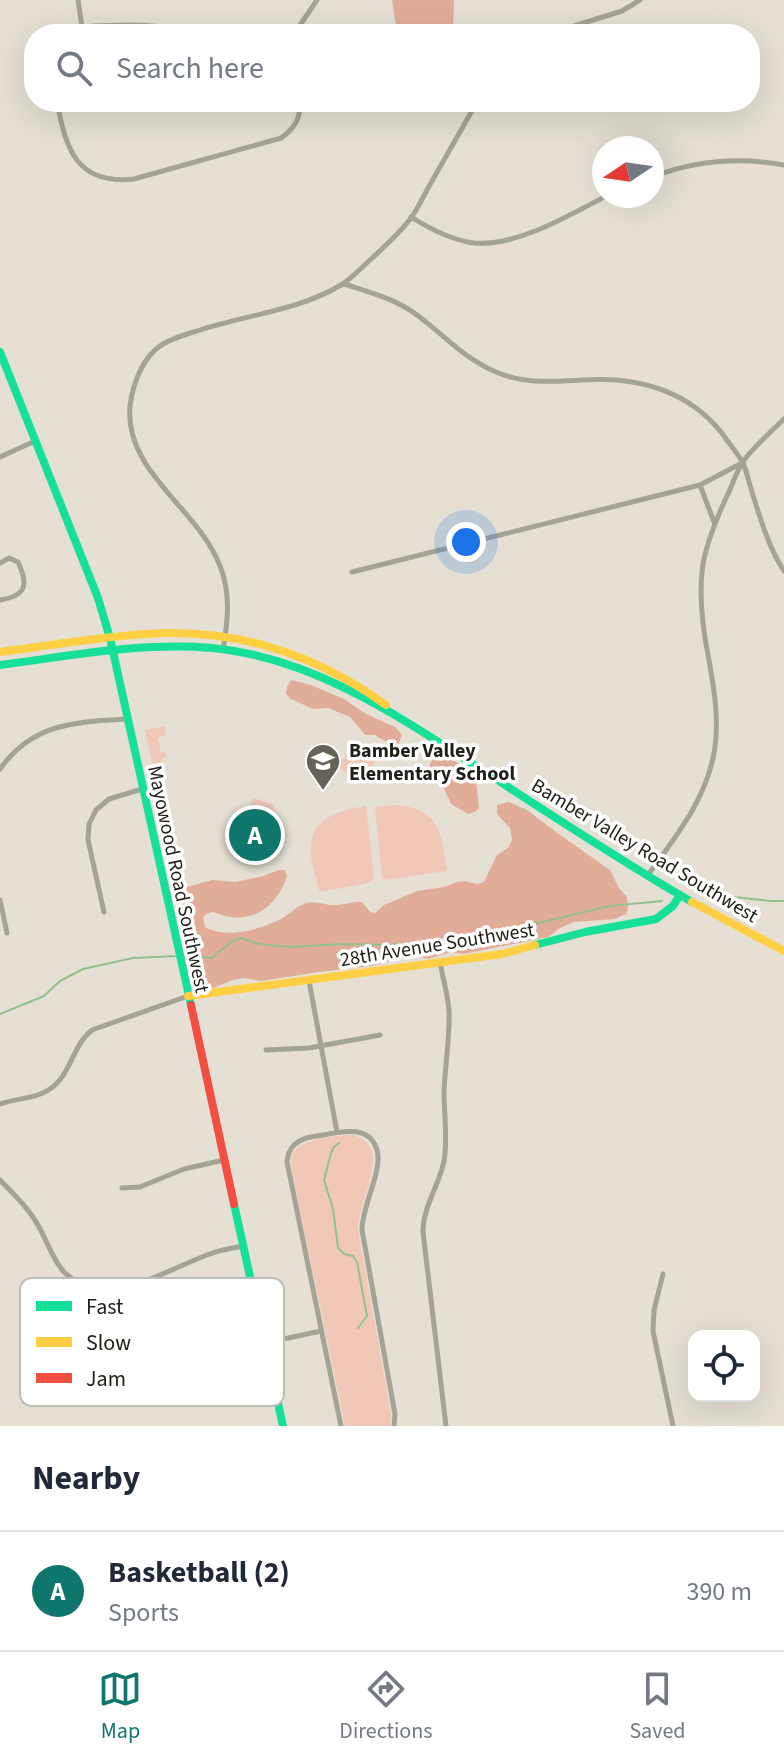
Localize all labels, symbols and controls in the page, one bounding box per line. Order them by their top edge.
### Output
search box [24,24,760,112]
icon: search [52,46,96,90]
text: Search here [116,47,264,90]
north arrow [592,136,664,208]
your location [446,522,486,562]
place label: Bamber Valley Elementary School [349,737,515,788]
school or university icon: Bamber Valley Elementary School [304,742,342,792]
street label: Mayowood Road Southwest [140,763,216,996]
street label: Bamber Valley Road Southwest [526,772,763,930]
pin: A [229,805,281,865]
street label: 28th Avenue Southwest [338,916,536,974]
legend [20,1278,284,1406]
text: Fast [86,1291,124,1323]
text: Slow [86,1327,131,1359]
map controls [688,1330,760,1402]
button: locate [688,1330,760,1402]
text: Jam [86,1363,126,1395]
text: Nearby [32,1454,140,1503]
text: Basketball (2) [108,1551,290,1594]
text: A [51,1573,65,1610]
text: 390 m [686,1573,752,1610]
text: Sports [108,1594,179,1631]
tab: Map [98,1667,142,1747]
tab: Directions [339,1667,432,1747]
tab: Saved [629,1667,686,1747]

